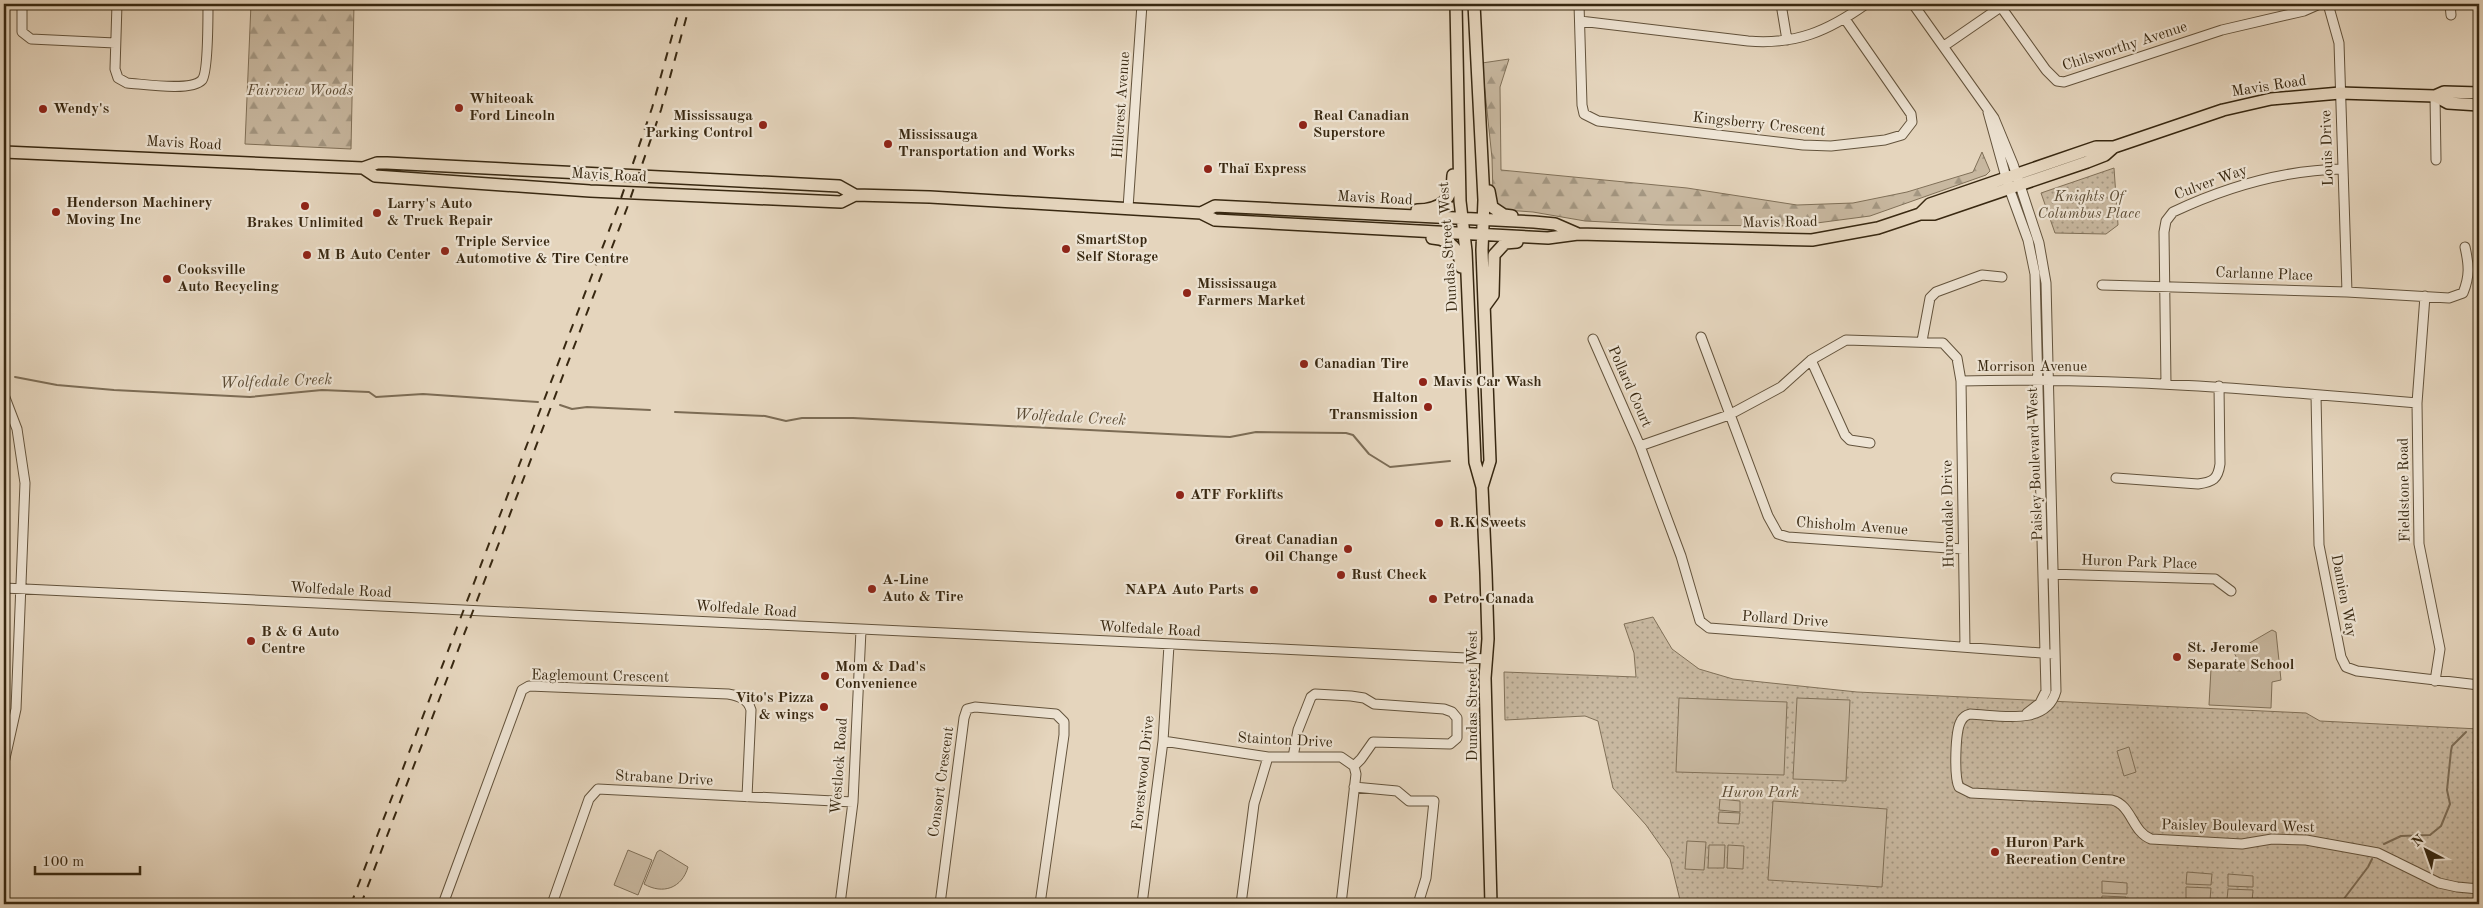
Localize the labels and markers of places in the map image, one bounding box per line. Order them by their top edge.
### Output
place label: Whiteoak Ford Lincoln [469,92,555,124]
place label: Wendy's [53,102,109,117]
marker: Whiteoak Ford Lincoln [453,102,465,114]
marker: Wendy's [37,103,49,115]
place label: Mississauga Parking Control [645,109,753,141]
place label: Real Canadian Superstore [1313,109,1409,141]
marker: Mississauga Parking Control [757,119,769,131]
marker: Real Canadian Superstore [1297,119,1309,131]
place label: Mississauga Transportation and Works [898,128,1075,160]
marker: Mississauga Transportation and Works [882,138,894,150]
place label: Thaï Express [1218,162,1306,177]
marker: Thaï Express [1202,163,1214,175]
place label: Henderson Machinery Moving Inc [66,196,213,228]
place label: Larry's Auto & Truck Repair [387,197,493,229]
marker: Brakes Unlimited [299,200,311,212]
marker: Henderson Machinery Moving Inc [50,206,62,218]
marker: Larry's Auto & Truck Repair [371,207,383,219]
place label: Brakes Unlimited [246,216,364,231]
place label: SmartStop Self Storage [1076,233,1158,265]
place label: Triple Service Automotive & Tire Centre [455,235,629,267]
marker: SmartStop Self Storage [1060,243,1072,255]
marker: Triple Service Automotive & Tire Centre [439,245,451,257]
place label: M B Auto Center [317,248,431,263]
marker: M B Auto Center [301,249,313,261]
place label: Cooksville Auto Recycling [177,263,279,295]
marker: Cooksville Auto Recycling [161,273,173,285]
place label: Mississauga Farmers Market [1197,277,1306,309]
marker: Mississauga Farmers Market [1181,287,1193,299]
place label: Canadian Tire [1314,357,1409,372]
marker: Canadian Tire [1298,358,1310,370]
place label: Mavis Car Wash [1433,375,1542,390]
marker: Mavis Car Wash [1417,376,1429,388]
place label: Halton Transmission [1329,391,1418,423]
marker: Halton Transmission [1422,401,1434,413]
place label: ATF Forklifts [1190,488,1283,503]
marker: ATF Forklifts [1174,489,1186,501]
place label: R.K Sweets [1449,516,1526,531]
marker: R.K Sweets [1433,517,1445,529]
place label: Great Canadian Oil Change [1234,533,1338,565]
marker: Great Canadian Oil Change [1342,543,1354,555]
place label: Rust Check [1351,568,1428,583]
marker: Rust Check [1335,569,1347,581]
place label: A-Line Auto & Tire [882,573,964,605]
marker: A-Line Auto & Tire [866,583,878,595]
place label: NAPA Auto Parts [1125,583,1244,598]
marker: NAPA Auto Parts [1248,584,1260,596]
place label: Petro-Canada [1443,592,1534,607]
marker: Petro-Canada [1427,593,1439,605]
place label: B & G Auto Centre [261,625,339,657]
marker: B & G Auto Centre [245,635,257,647]
place label: St. Jerome Separate School [2187,641,2295,673]
marker: St. Jerome Separate School [2171,651,2183,663]
place label: Mom & Dad's Convenience [835,660,926,692]
marker: Mom & Dad's Convenience [819,670,831,682]
place label: Vito's Pizza & wings [735,691,814,723]
marker: Vito's Pizza & wings [818,701,830,713]
place label: Huron Park Recreation Centre [2005,836,2126,868]
marker: Huron Park Recreation Centre [1989,846,2001,858]

